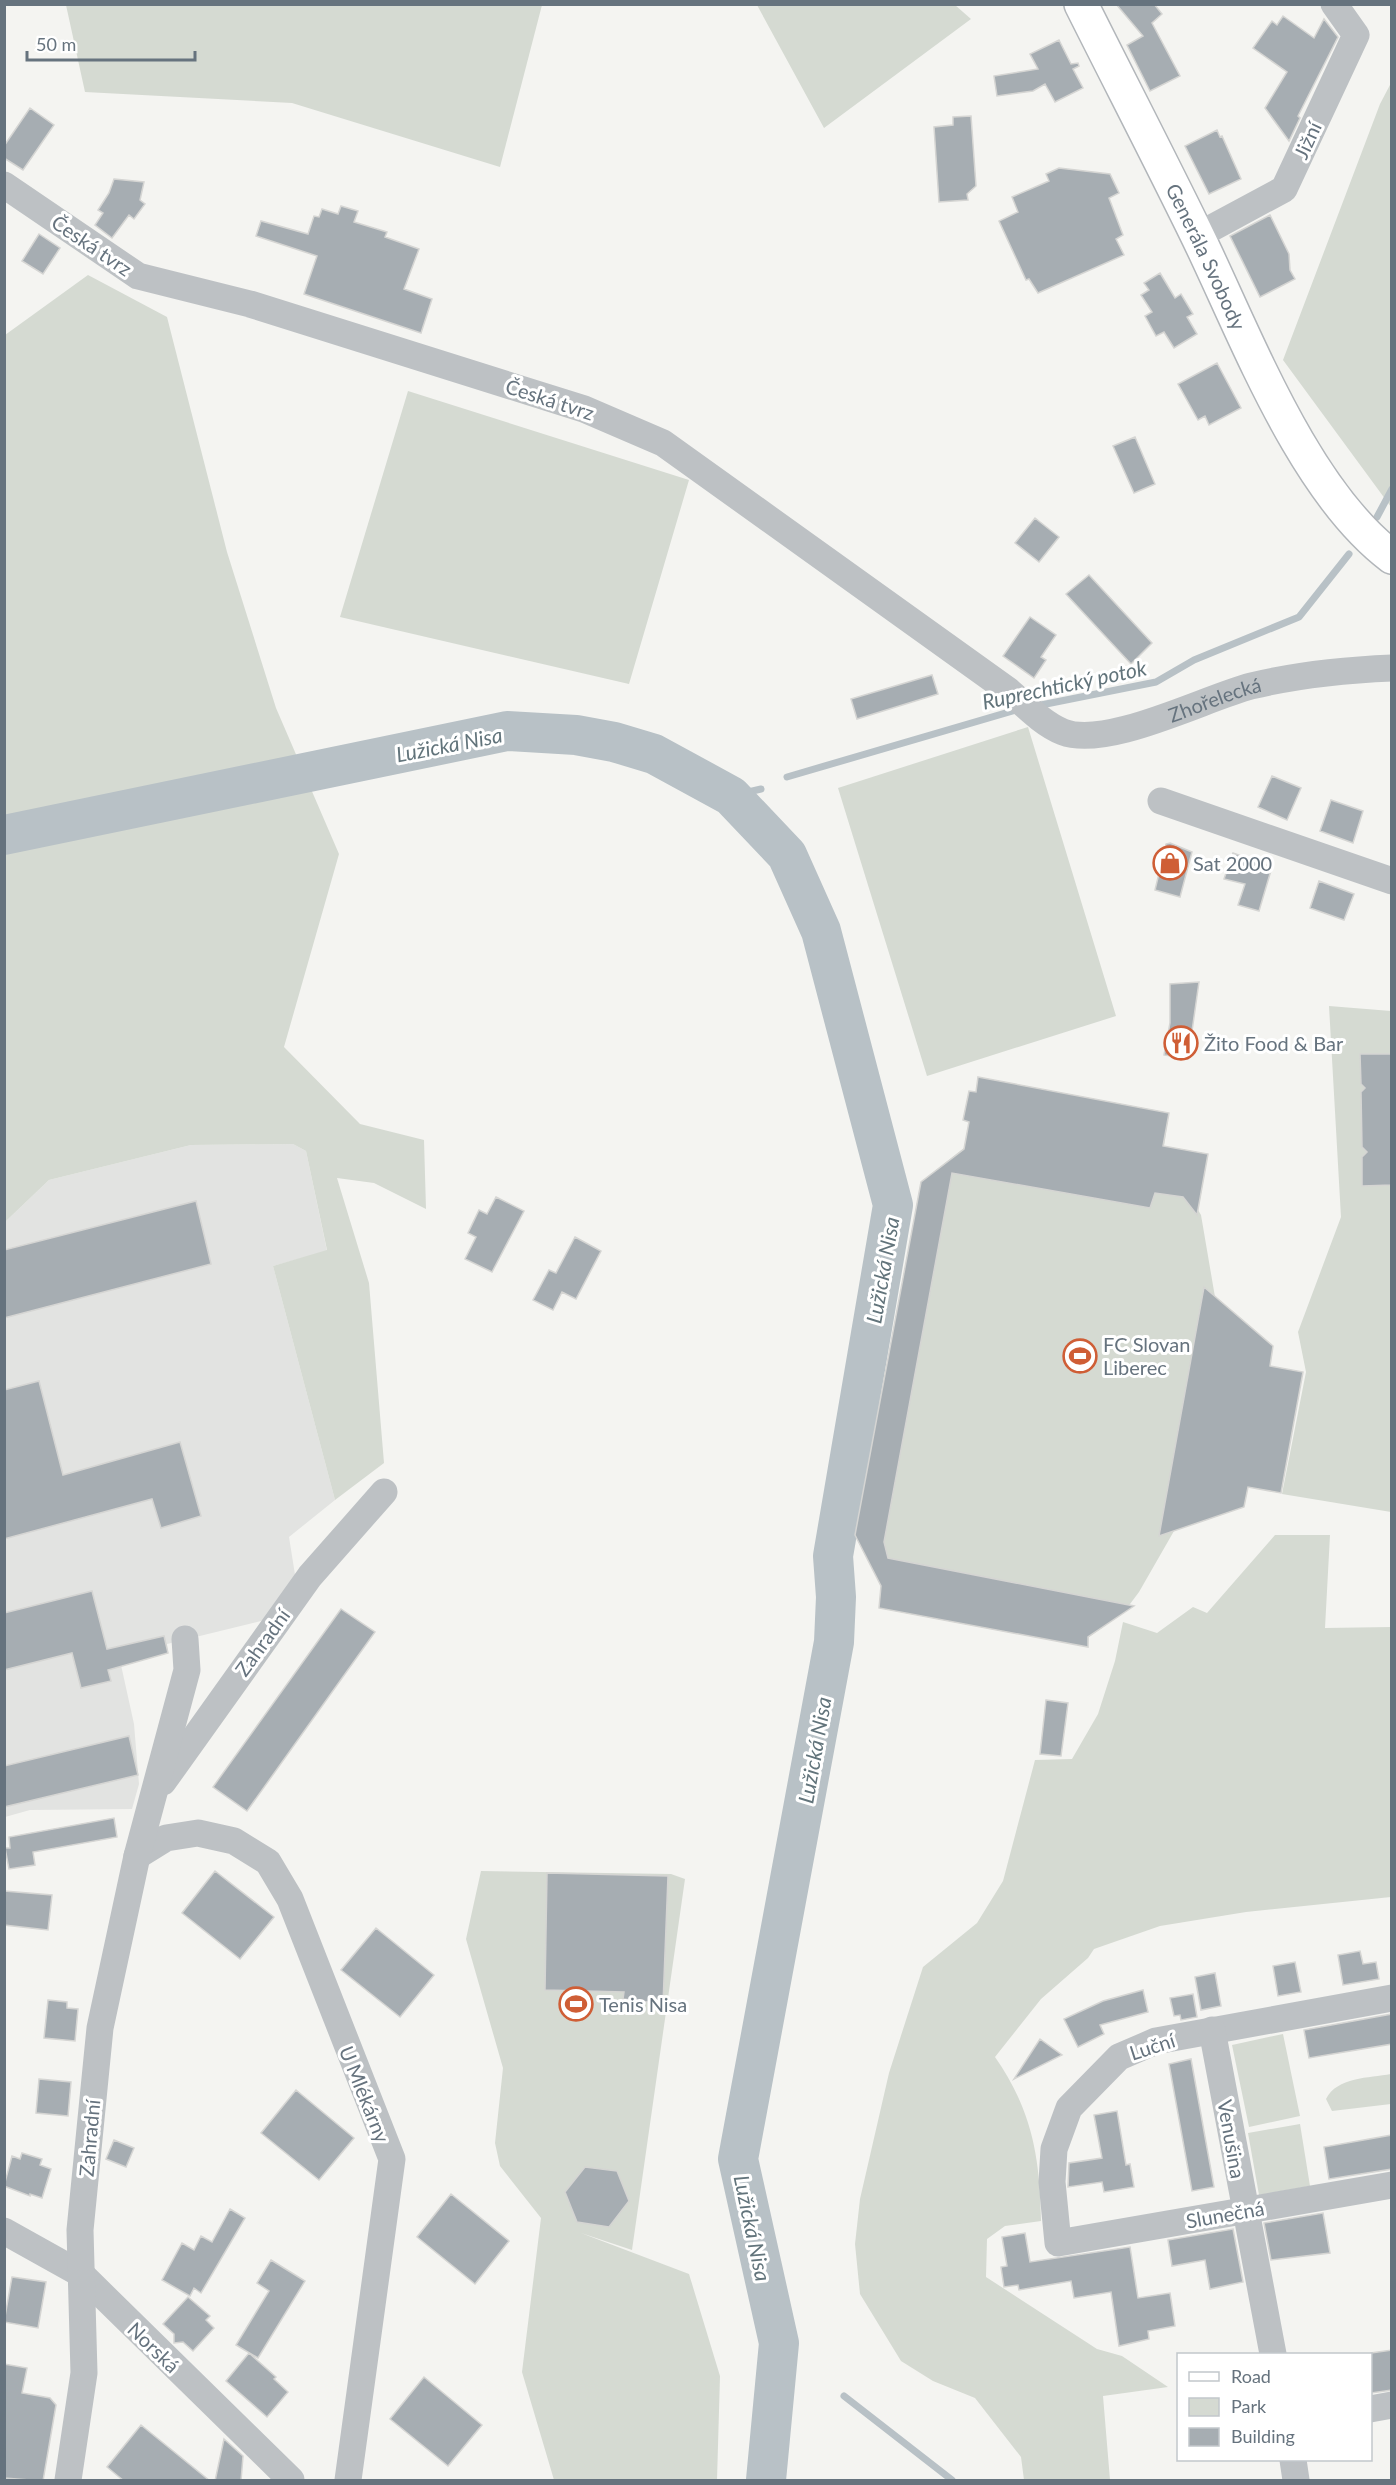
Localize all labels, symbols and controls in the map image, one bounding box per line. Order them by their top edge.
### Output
scale bar [27,24,195,62]
text: 50 m [36,33,76,55]
street label: Jižní [1288,117,1326,162]
street label: Generála Svobody [1161,179,1252,334]
street label: Česká tvrz [47,209,137,281]
street label: Česká tvrz [503,373,597,425]
water label: Ruprechtický potok [980,654,1149,714]
street label: Zhořelecká [1165,672,1263,727]
water label: Lužická Nisa [394,721,504,767]
shop icon: Sat 2000 [1152,845,1188,881]
place label: Sat 2000 [1193,851,1272,875]
restaurant icon: Žito Food & Bar [1163,1025,1199,1061]
place label: Žito Food & Bar [1204,1031,1344,1055]
water label: Lužická Nisa [860,1215,904,1325]
place label: FC Slovan Liberec [1103,1332,1190,1379]
sports icon: FC Slovan Liberec [1062,1338,1098,1374]
street label: Zahradní [230,1603,295,1680]
water label: Lužická Nisa [792,1695,836,1805]
sports icon: Tenis Nisa [558,1986,594,2022]
place label: Tenis Nisa [599,1992,687,2016]
street label: Luční [1126,2027,1179,2065]
street label: U Mlékárny [335,2042,396,2146]
street label: Zahradní [74,2097,104,2178]
street label: Venušina [1213,2098,1251,2180]
water label: Lužická Nisa [730,2173,776,2283]
street label: Slunečná [1184,2195,1266,2233]
street label: Norská [123,2317,185,2377]
legend [1177,2353,1372,2461]
text: Road [1231,2365,1271,2387]
text: Park [1231,2395,1267,2417]
text: Building [1231,2425,1295,2447]

